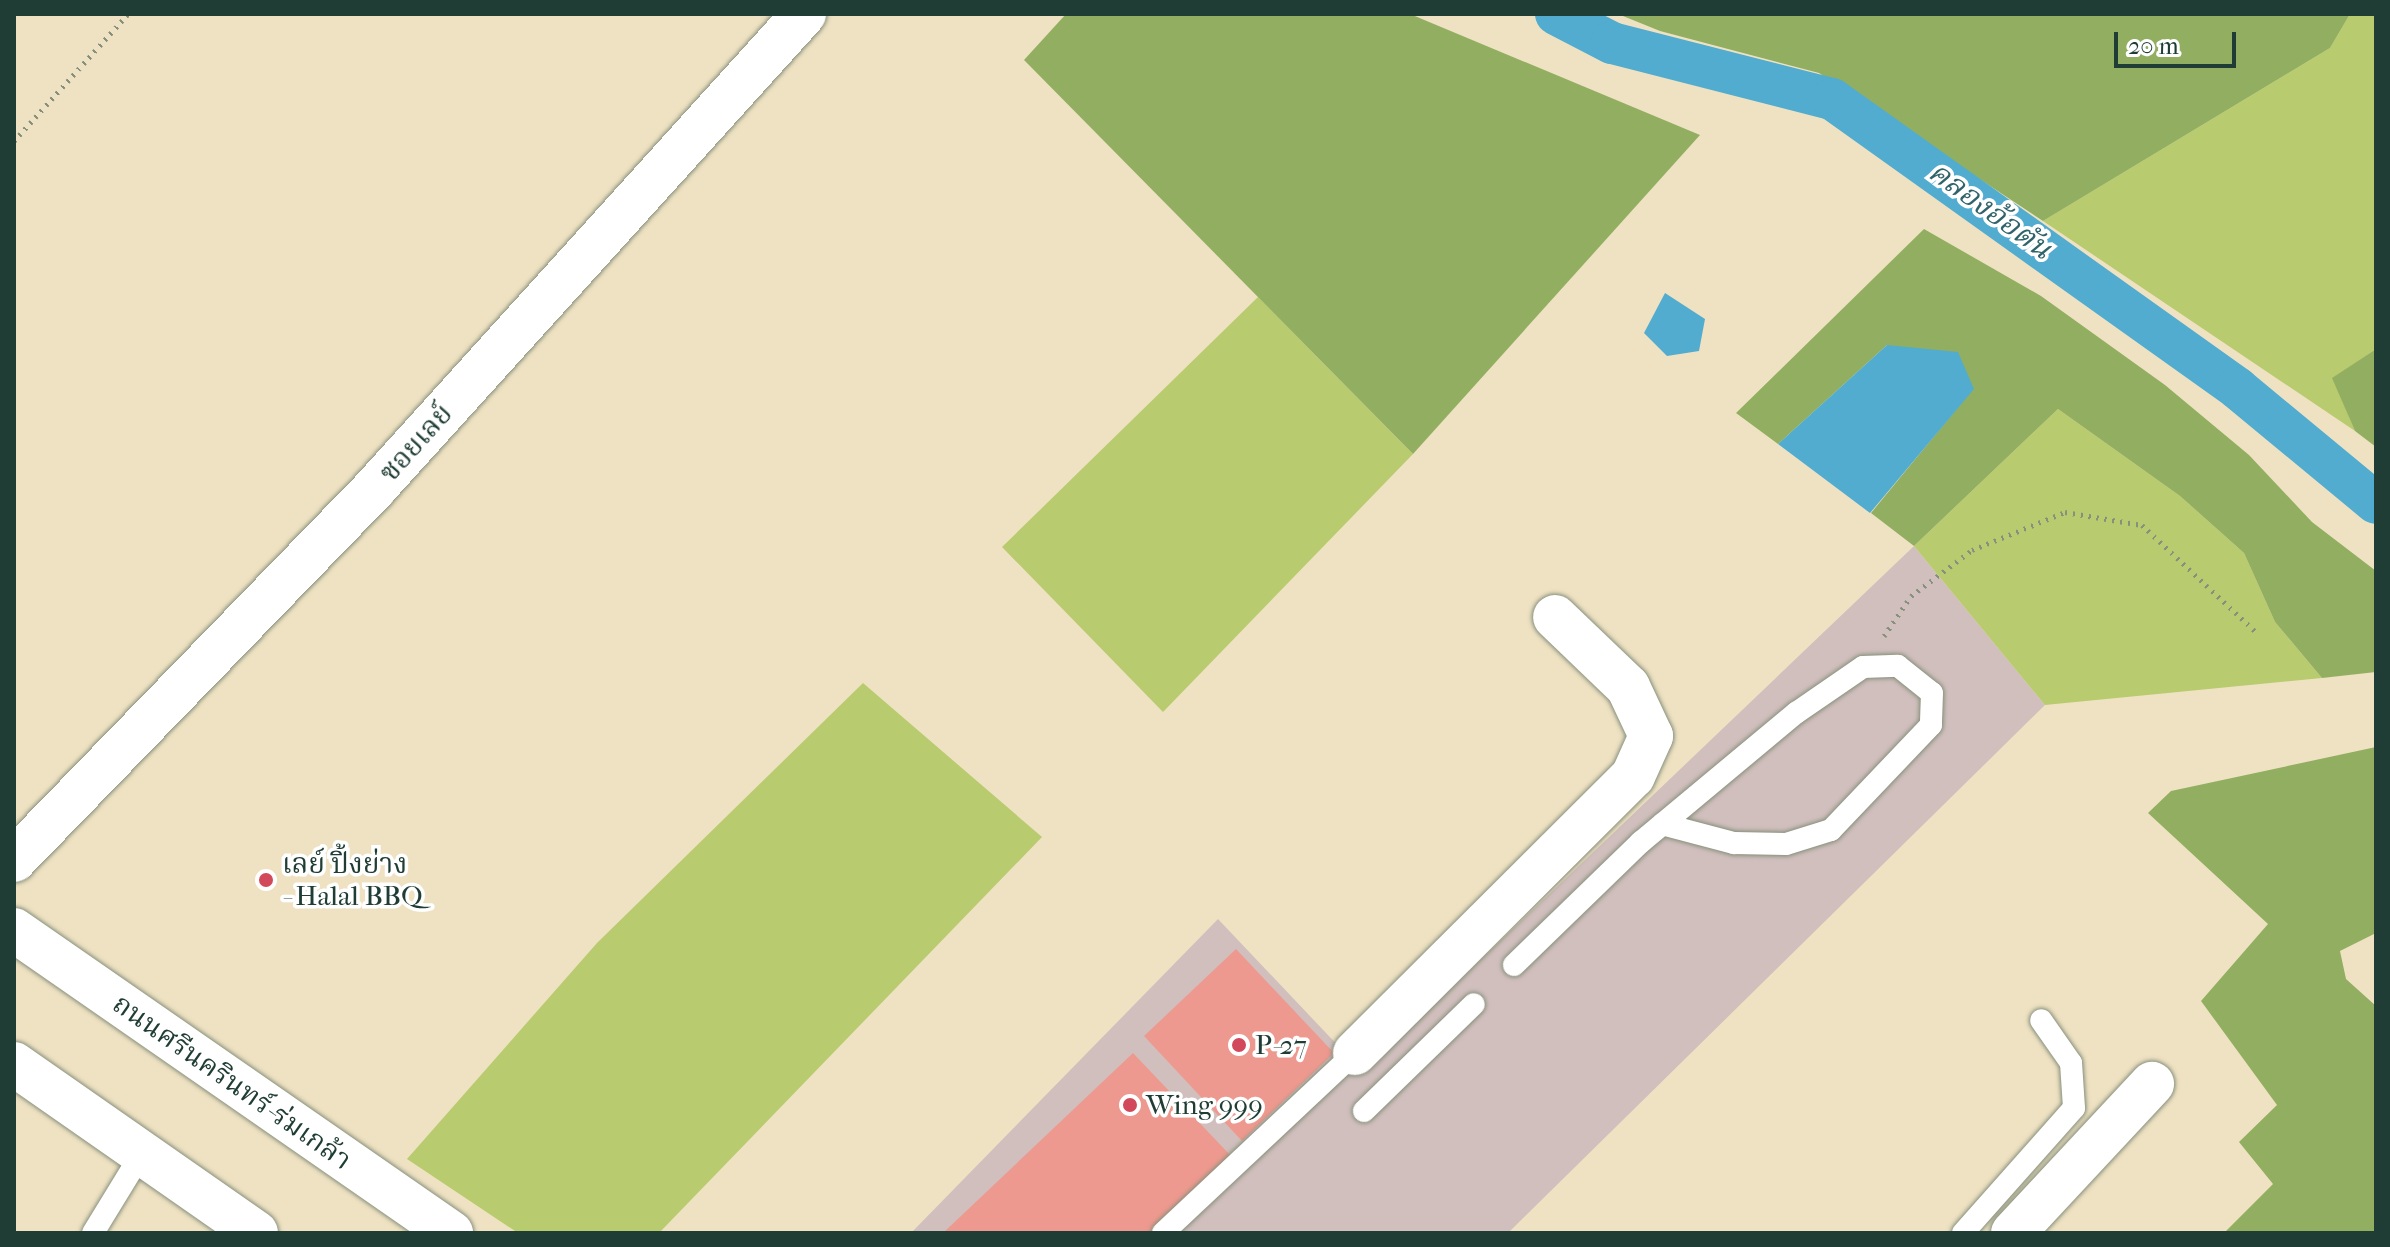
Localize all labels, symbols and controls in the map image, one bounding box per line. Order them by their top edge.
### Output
scale bar [2118,16,2240,66]
text: 20 m [2128,32,2179,60]
water label: คลองอ้อตัน [1921,154,2059,268]
street label: ซอยเลย์ [372,397,460,489]
place label: เลย์ ปิ้งย่าง - Halal BBQ [282,847,423,913]
marker: เลย์ ปิ้งย่าง - Halal BBQ [257,871,275,889]
street label: ถนนศรีนครินทร์-ร่มเกล้า [106,987,358,1177]
place label: P-27 [1255,1028,1307,1062]
marker: P-27 [1230,1036,1248,1054]
place label: Wing 999 [1146,1088,1263,1122]
marker: Wing 999 [1121,1096,1139,1114]

